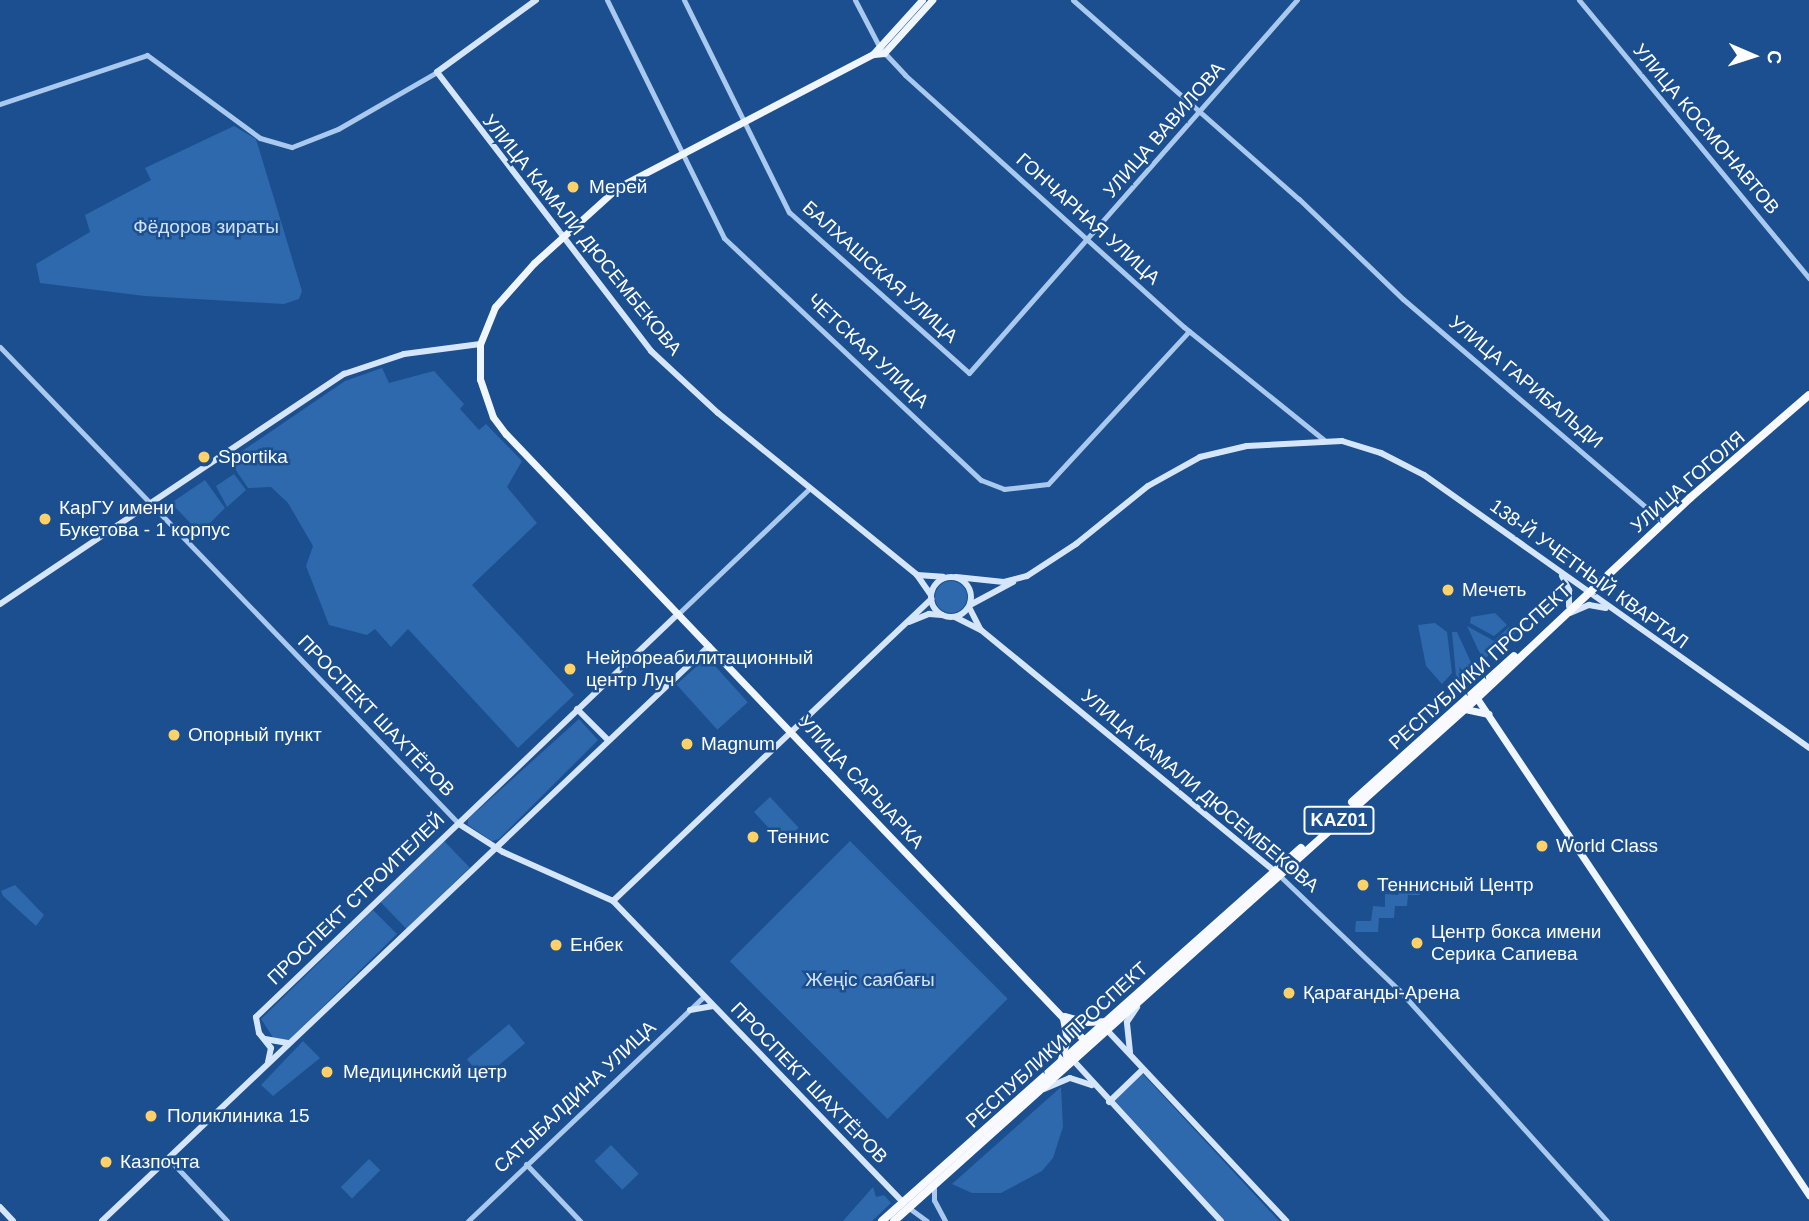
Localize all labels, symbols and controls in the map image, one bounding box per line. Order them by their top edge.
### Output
north arrow [1718,21,1788,91]
street label: УЛИЦА КОСМОНАВТОВ [1628,39,1784,219]
street label: УЛИЦА ВАВИЛОВА [1099,57,1229,203]
street label: УЛИЦА КАМАЛИ ДЮСЕМБЕКОВА [478,110,686,360]
street label: ГОНЧАРНАЯ УЛИЦА [1011,148,1165,290]
place label: Мерей [589,176,647,198]
marker: Мерей [563,177,583,197]
street label: БАЛХАШСКАЯ УЛИЦА [798,196,962,348]
park label: Фёдоров зираты [133,216,279,238]
street label: ЧЕТСКАЯ УЛИЦА [803,289,933,413]
street label: УЛИЦА ГАРИБАЛЬДИ [1444,311,1608,453]
street label: УЛИЦА ГОГОЛЯ [1626,426,1750,538]
place label: Sportika [218,446,288,468]
marker: Sportika [196,449,212,465]
street label: 138-Й УЧЕТНЫЙ КВАРТАЛ [1485,494,1693,654]
place label: КарГУ имени Букетова - 1 корпус [59,497,230,541]
marker: КарГУ имени Букетова - 1 корпус [37,511,53,527]
street label: РЕСПУБЛИКИ ПРОСПЕКТ [1384,579,1576,755]
place label: Мечеть [1462,579,1526,601]
marker: Мечеть [1440,582,1456,598]
street label: ПРОСПЕКТ ШАХТЁРОВ [293,631,459,801]
place label: Нейрореабилитационный центр Луч [586,647,813,691]
marker: Нейрореабилитационный центр Луч [560,659,580,679]
street label: УЛИЦА КАМАЛИ ДЮСЕМБЕКОВА [1077,685,1323,897]
street label: УЛИЦА САРЫАРКА [793,711,929,853]
place label: Опорный пункт [188,724,322,746]
marker: Опорный пункт [166,727,182,743]
place label: Magnum [701,733,775,755]
marker: Magnum [679,736,695,752]
road number: KАZ01 [1302,806,1376,834]
street label: ПРОСПЕКТ СТРОИТЕЛЕЙ [263,808,449,990]
place label: Теннис [767,826,829,848]
marker: Теннис [745,829,761,845]
place label: World Class [1556,835,1658,857]
marker: World Class [1534,838,1550,854]
place label: Теннисный Центр [1377,874,1534,896]
marker: Теннисный Центр [1355,877,1371,893]
place label: Центр бокса имени Серика Сапиева [1431,921,1601,965]
place label: Енбек [570,934,623,956]
marker: Центр бокса имени Серика Сапиева [1409,935,1425,951]
marker: Енбек [548,937,564,953]
street label: РЕСПУБЛИКИ ПРОСПЕКТ [961,957,1153,1133]
park label: Жеңіс саябағы [805,969,935,991]
place label: Қарағанды-Арена [1303,982,1460,1004]
marker: Қарағанды-Арена [1281,985,1297,1001]
street label: ПРОСПЕКТ ШАХТЁРОВ [726,998,892,1168]
street label: САТЫБАЛДИНА УЛИЦА [489,1016,661,1178]
place label: Медицинский цетр [343,1061,507,1083]
marker: Медицинский цетр [317,1062,337,1082]
place label: Поликлиника 15 [167,1105,310,1127]
marker: Поликлиника 15 [141,1106,161,1126]
place label: Казпочта [120,1151,200,1173]
marker: Казпочта [98,1154,114,1170]

